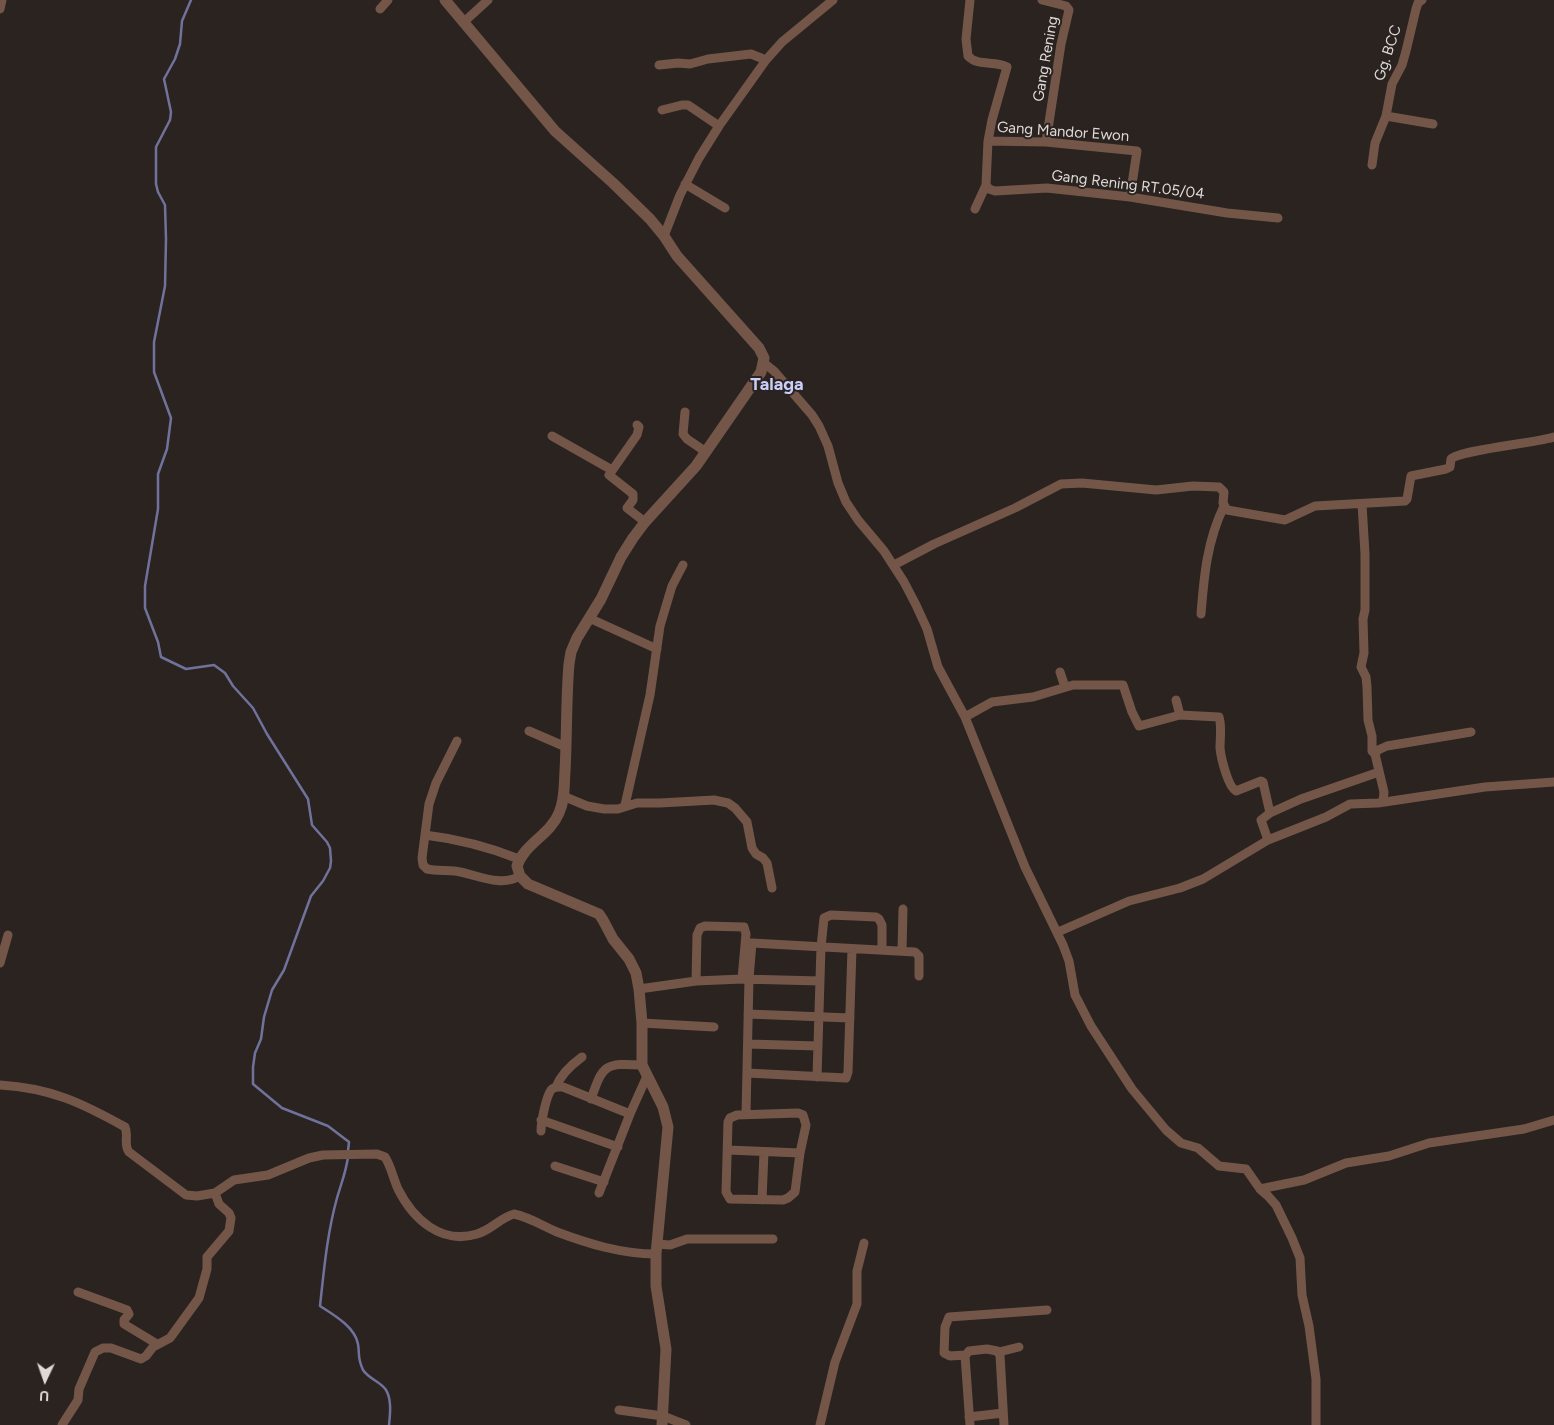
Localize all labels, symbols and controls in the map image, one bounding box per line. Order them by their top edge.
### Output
street label: Gang Rening [1030,15,1062,103]
street label: Gg. BCC [1371,23,1405,83]
street label: Gang Mandor Ewon [996,118,1130,146]
street label: Gang Rening RT.05/04 [1050,167,1206,203]
district label: Talaga [750,374,804,396]
north arrow [20,1355,70,1405]
text: U [39,1387,50,1404]

